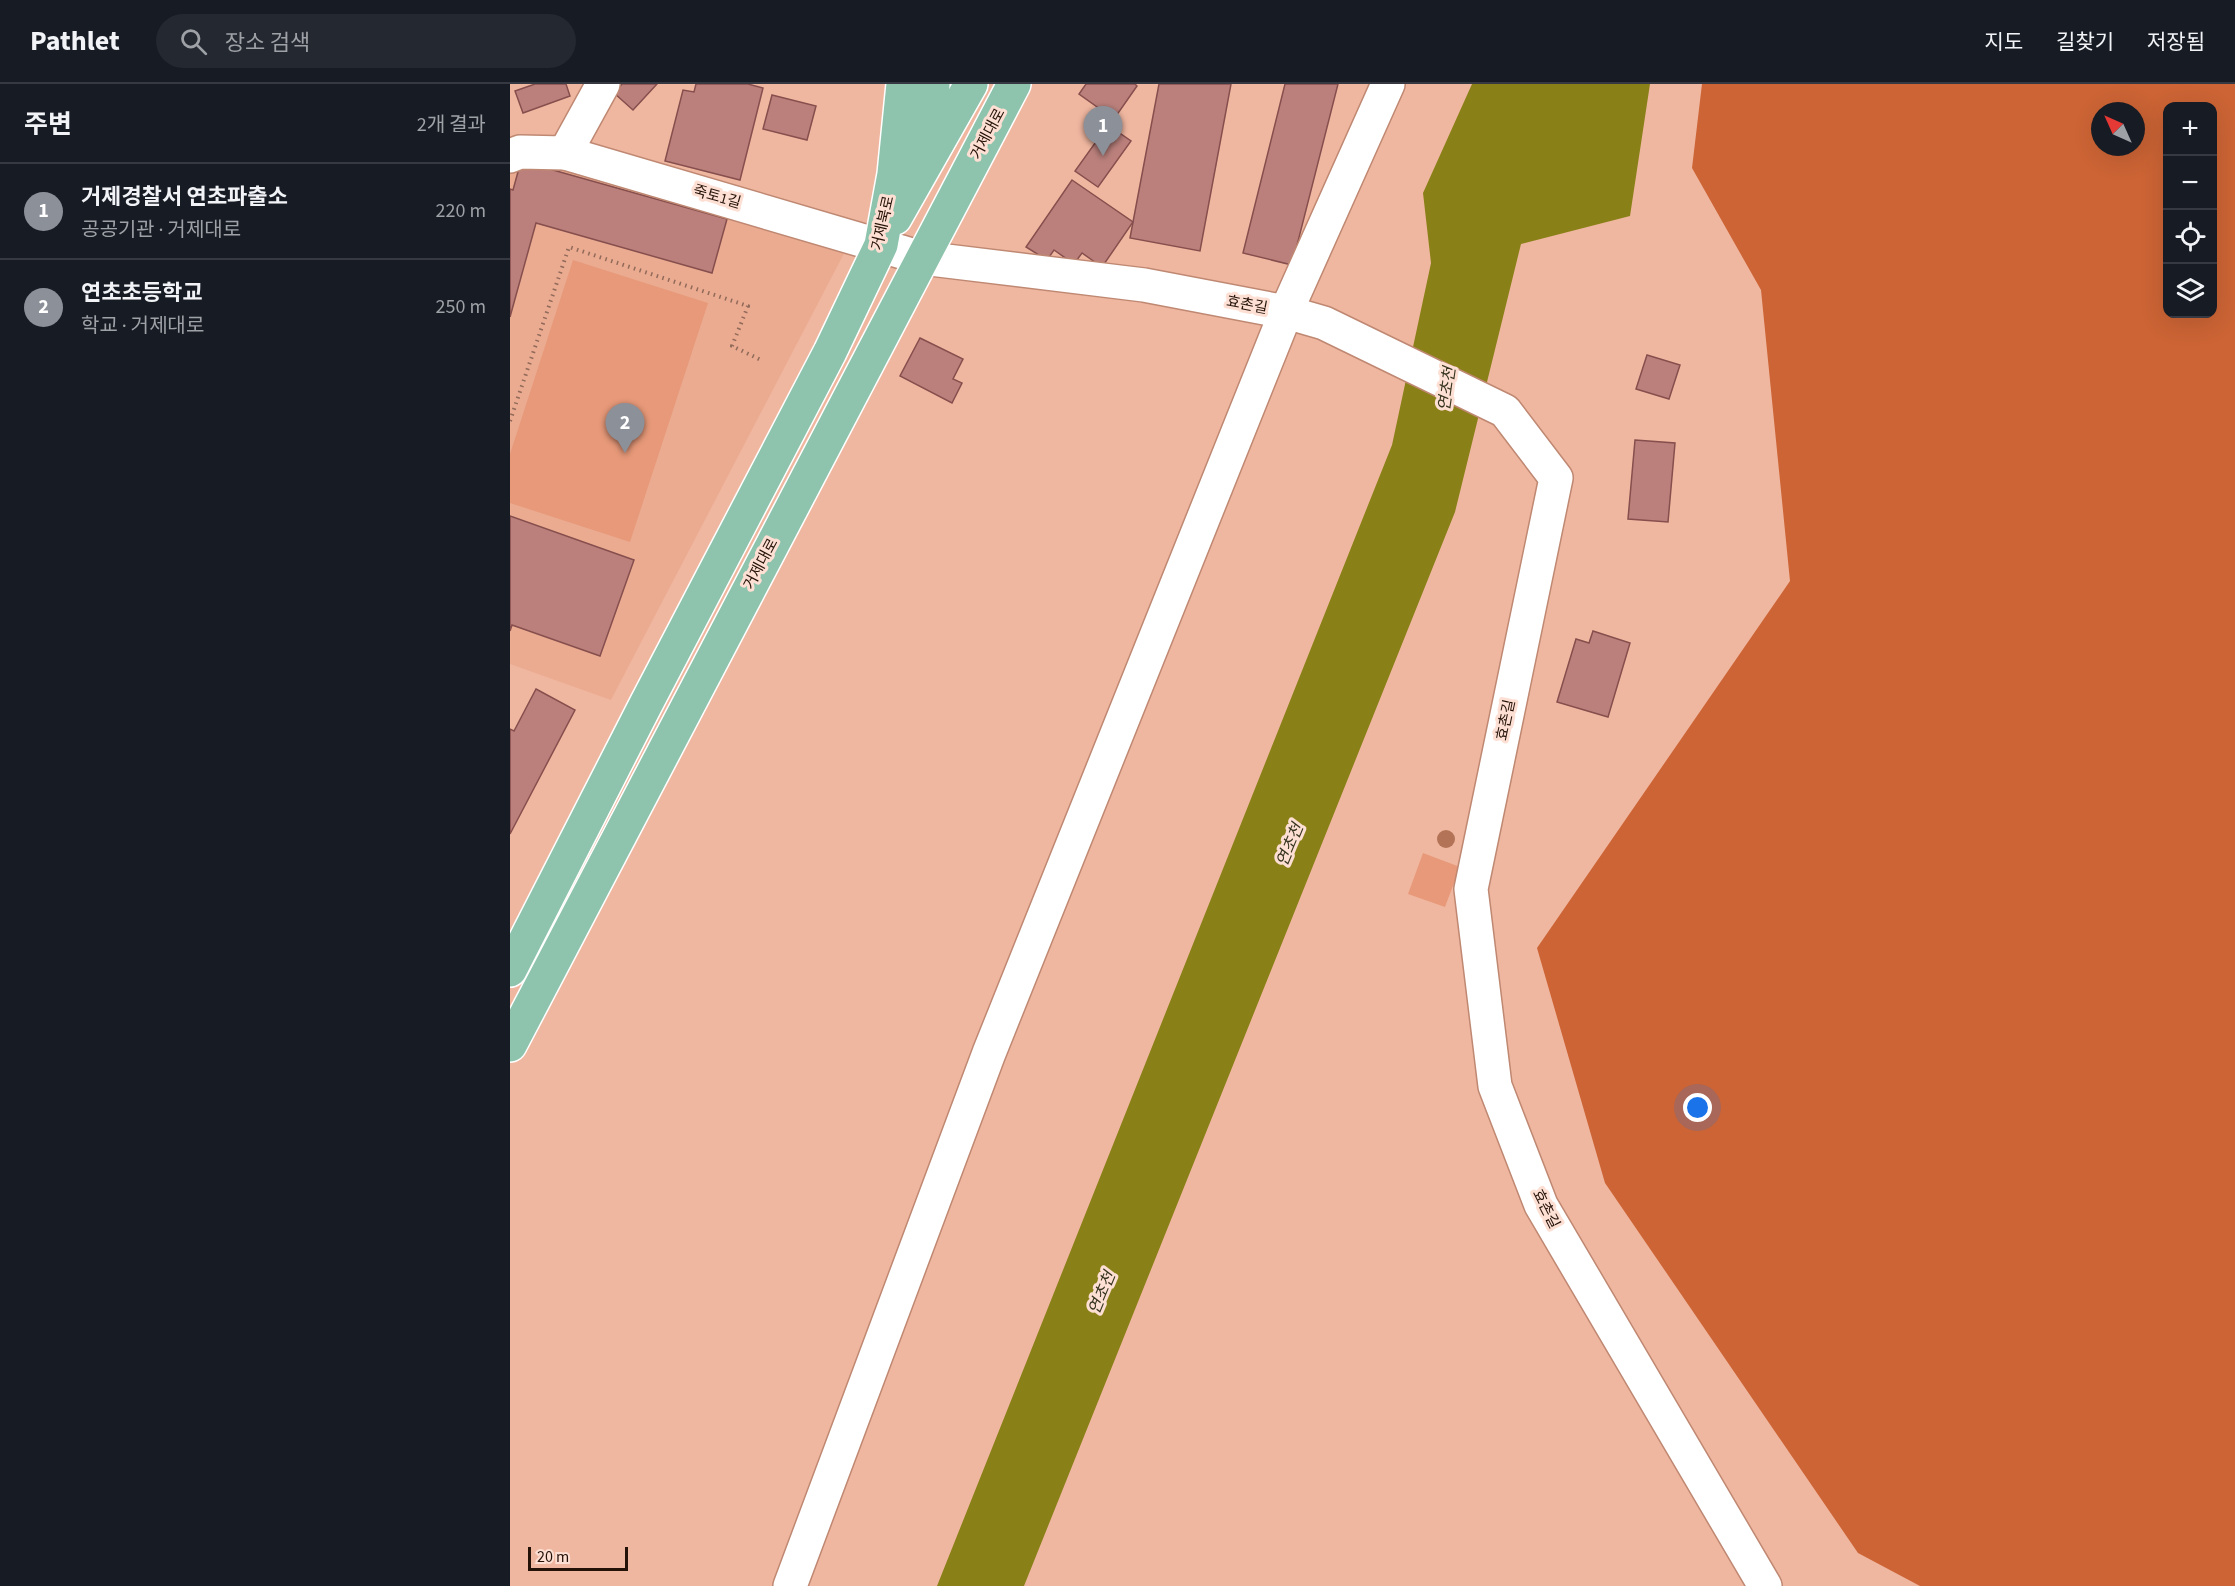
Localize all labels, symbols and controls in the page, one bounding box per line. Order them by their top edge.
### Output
search box [156,14,576,68]
text: Pathlet [30,21,120,61]
icon: search [177,25,210,58]
text: 장소 검색 [225,27,310,59]
text: 지도 [1984,27,2023,57]
text: 길찾기 [2056,27,2114,57]
text: 저장됨 [2147,27,2205,57]
north arrow [2091,102,2145,156]
map controls [2163,102,2217,318]
button: + [2163,102,2217,156]
street label: 거제대로 [966,105,1010,163]
text: 주변 [24,106,72,143]
pin: 1 [1084,106,1122,156]
text: 2개 결과 [417,111,486,139]
button: − [2163,156,2217,210]
street label: 죽토1길 [691,180,743,214]
text: 거제경찰서 연초파출소 [81,181,288,213]
street label: 거제북로 [867,194,899,252]
text: 1 [38,197,49,225]
text: 220 m [436,197,486,225]
button: locate [2163,210,2217,264]
text: 공공기관 · 거제대로 [81,216,241,244]
button: layers [2163,264,2217,318]
text: 연초초등학교 [81,277,202,309]
street label: 효촌길 [1225,291,1269,319]
text: 2 [38,293,49,321]
text: 250 m [436,293,486,321]
text: 학교 · 거제대로 [81,312,204,340]
water label: 연초천 [1433,363,1461,412]
pin: 2 [606,404,644,453]
street label: 거제대로 [739,535,783,593]
street label: 효촌길 [1491,698,1521,742]
water label: 연초천 [1271,818,1310,870]
your location [1683,1093,1712,1122]
street label: 효촌길 [1527,1186,1565,1232]
water label: 연초천 [1083,1266,1122,1318]
scale bar [528,1544,628,1572]
text: 20 m [537,1546,569,1568]

